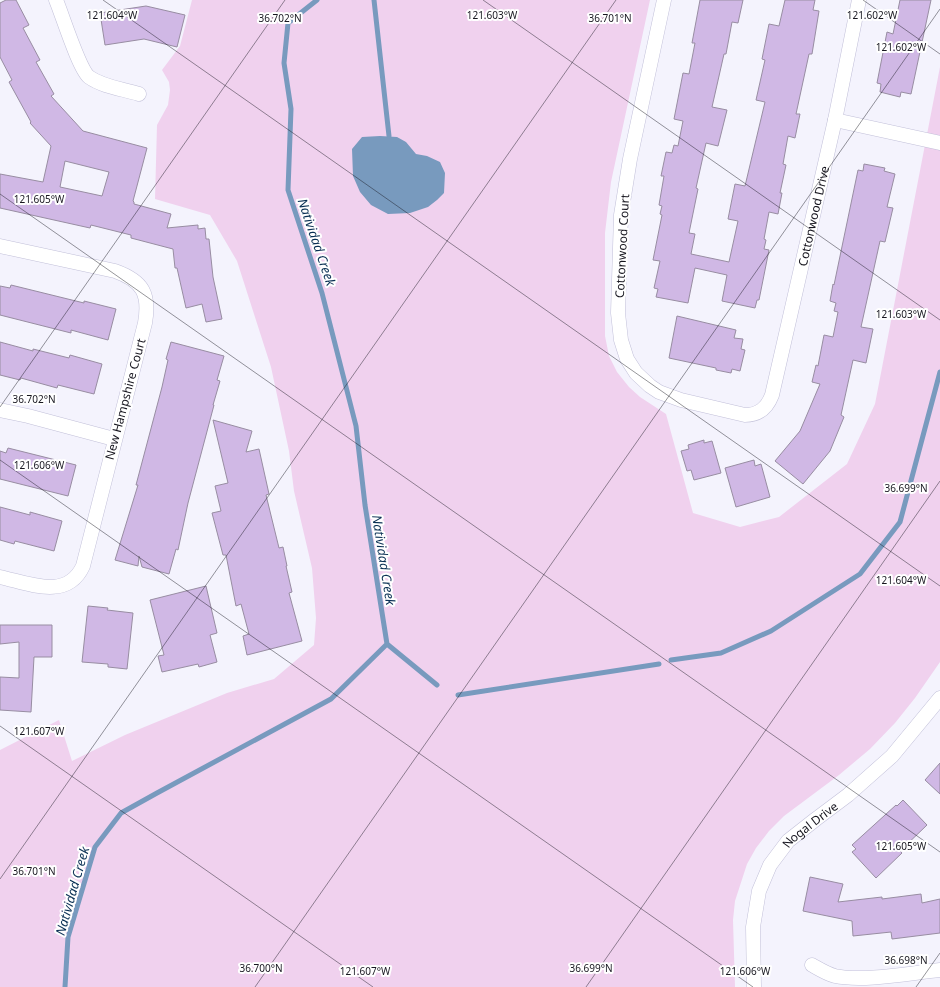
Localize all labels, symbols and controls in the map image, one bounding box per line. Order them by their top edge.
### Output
text: 121.604°W [87,8,138,22]
text: 121.603°W [467,8,518,22]
text: 121.602°W [847,8,898,22]
text: 36.702°N [258,11,302,25]
text: 36.701°N [588,11,632,25]
text: 121.602°W [876,40,927,54]
street label: Cottonwood Drive [793,164,833,268]
text: 121.605°W [14,192,65,206]
street label: Cottonwood Court [611,193,633,298]
water label: Natividad Creek [294,196,341,289]
text: 121.603°W [876,307,927,321]
street label: New Hampshire Court [101,336,150,461]
text: 36.702°N [12,392,56,406]
text: 121.606°W [14,458,65,472]
text: 36.699°N [884,481,928,495]
water label: Natividad Creek [368,513,400,607]
text: 121.604°W [876,573,927,587]
text: 121.607°W [14,724,65,738]
street label: Nogal Drive [778,797,841,851]
text: 121.605°W [876,839,927,853]
water label: Natividad Creek [51,844,93,937]
text: 36.701°N [12,864,56,878]
text: 36.698°N [884,953,928,967]
text: 36.700°N [239,961,283,975]
text: 36.699°N [569,961,613,975]
text: 121.607°W [340,964,391,978]
text: 121.606°W [720,964,771,978]

